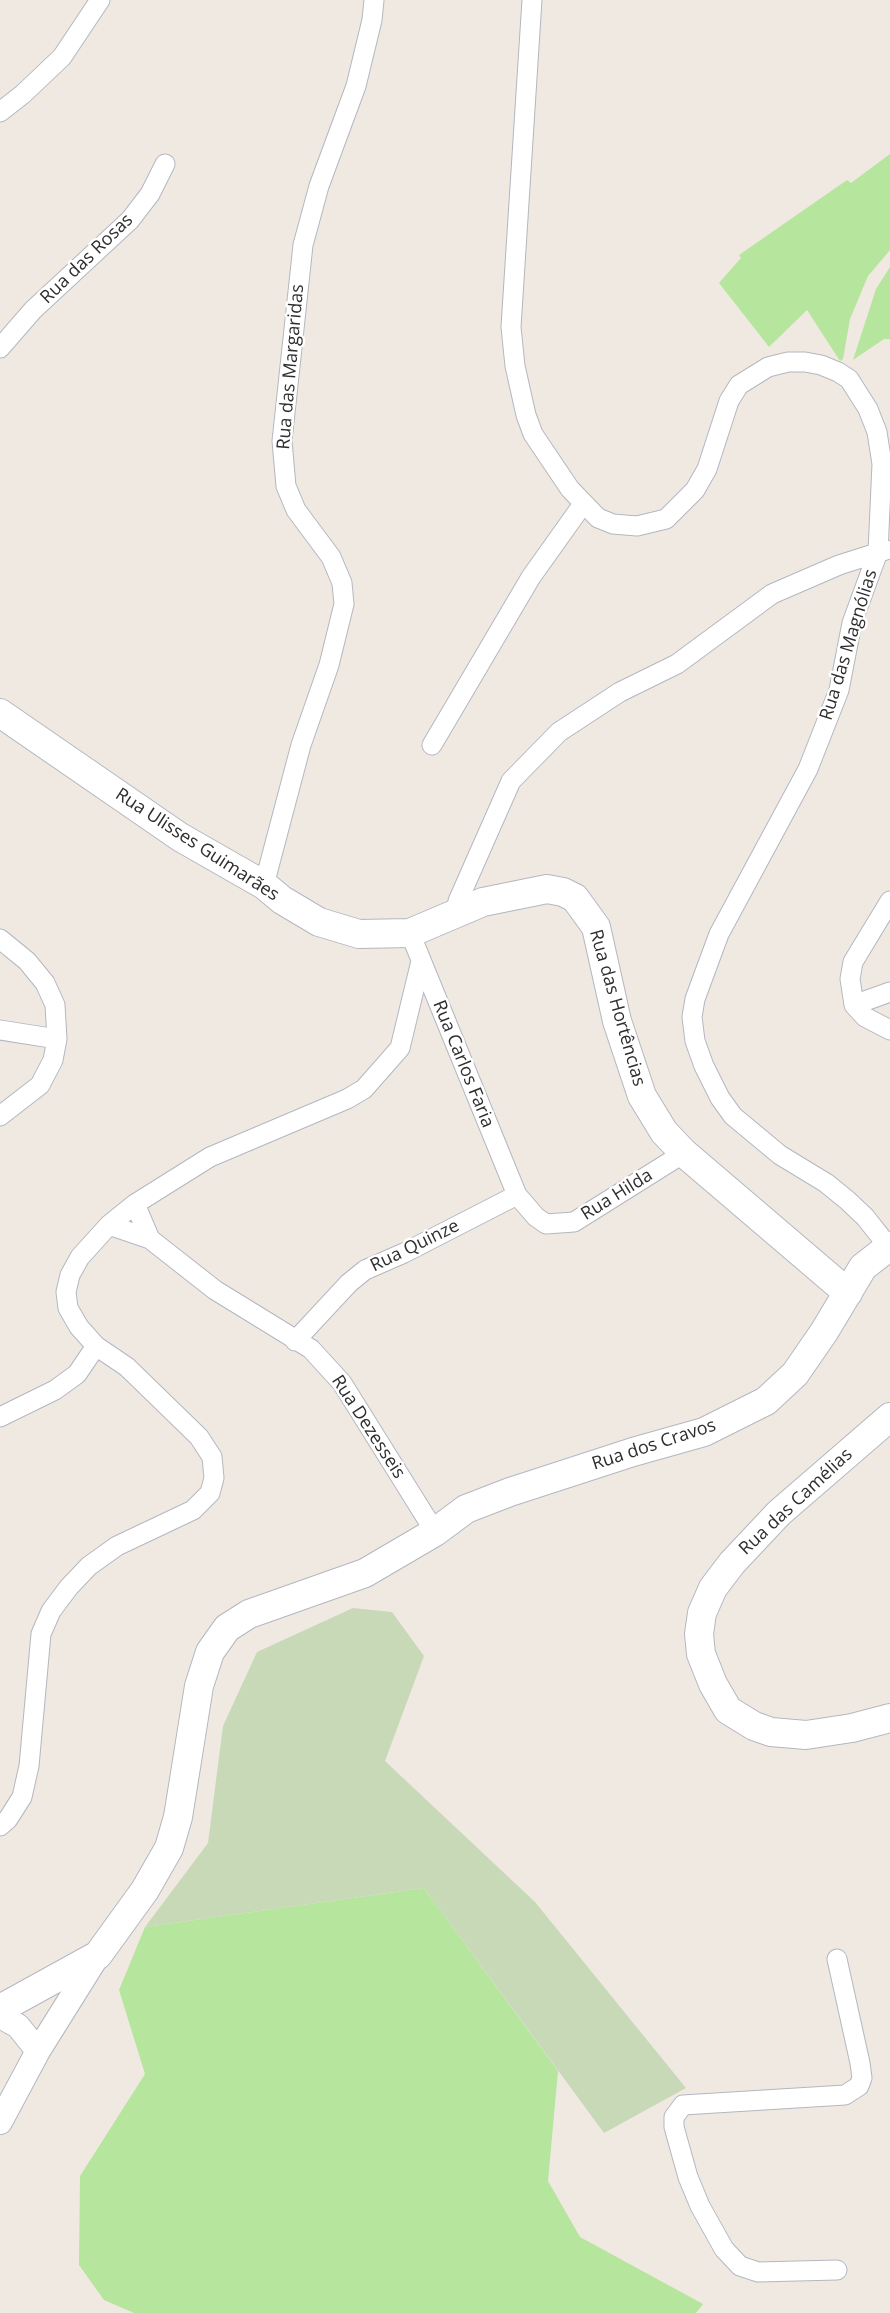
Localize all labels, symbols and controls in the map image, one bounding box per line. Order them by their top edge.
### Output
street label: Rua das Rosas [36,209,138,309]
street label: Rua das Margaridas [273,283,309,451]
street label: Rua das Magnólias [816,567,882,723]
street label: Rua Ulisses Guimarães [111,784,283,906]
street label: Rua das Hortências [584,927,650,1089]
street label: Rua Carlos Faria [428,997,498,1131]
street label: Rua Hilda [577,1165,657,1225]
street label: Rua Quinze [367,1215,463,1277]
street label: Rua Dezesseis [327,1371,409,1483]
street label: Rua dos Cravos [589,1415,719,1475]
street label: Rua das Camélias [735,1444,857,1560]

